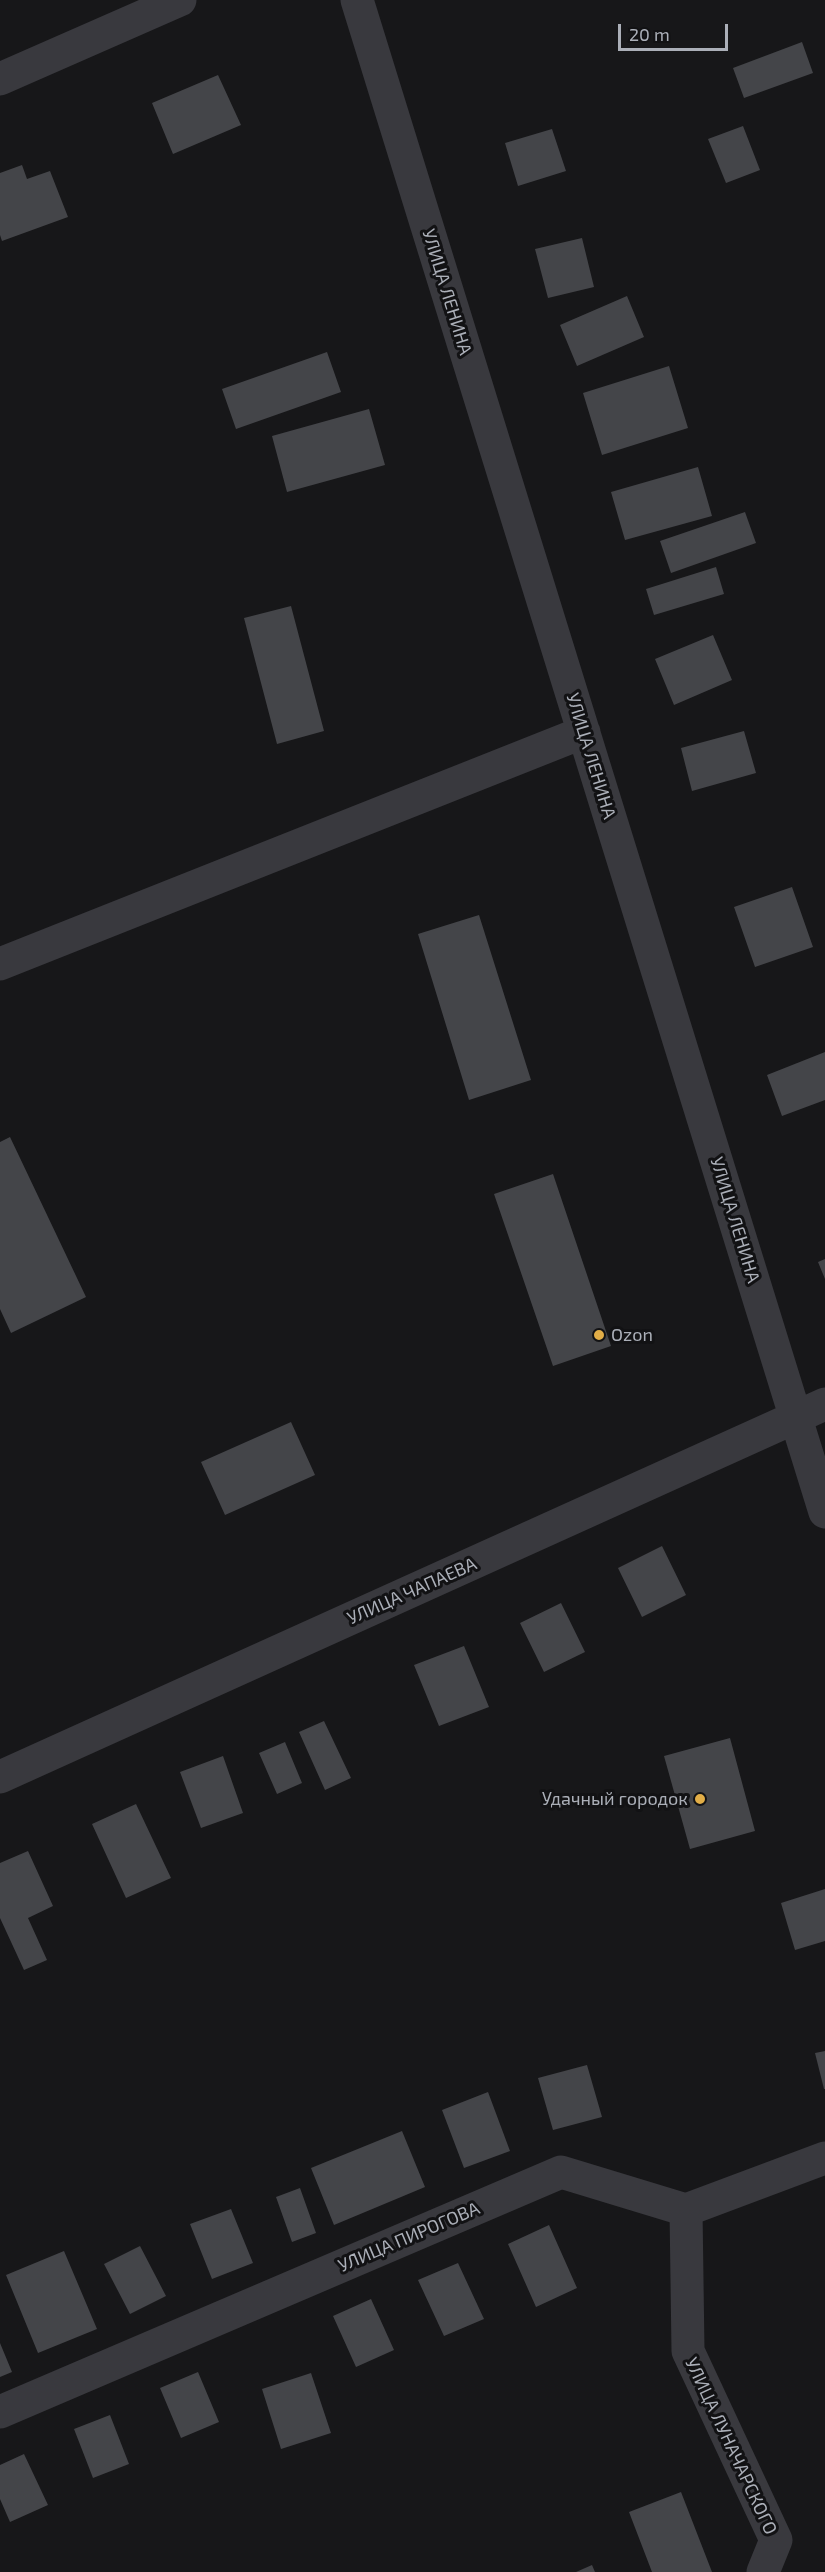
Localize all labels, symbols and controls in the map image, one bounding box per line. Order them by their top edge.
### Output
scale bar [621,12,730,50]
text: 20 m [629,23,670,45]
street label: УЛИЦА ЛЕНИНА [418,226,476,358]
street label: УЛИЦА ЛЕНИНА [562,690,620,822]
street label: УЛИЦА ЛЕНИНА [706,1154,764,1286]
place label: Ozon [611,1324,653,1346]
marker: Ozon [592,1328,606,1342]
street label: УЛИЦА ЧАПАЕВА [344,1553,480,1629]
place label: Удачный городок [542,1788,688,1810]
marker: Удачный городок [693,1792,707,1806]
street label: УЛИЦА ПИРОГОВА [335,2197,483,2277]
street label: УЛИЦА ЛУНАЧАРСКОГО [681,2354,781,2538]

